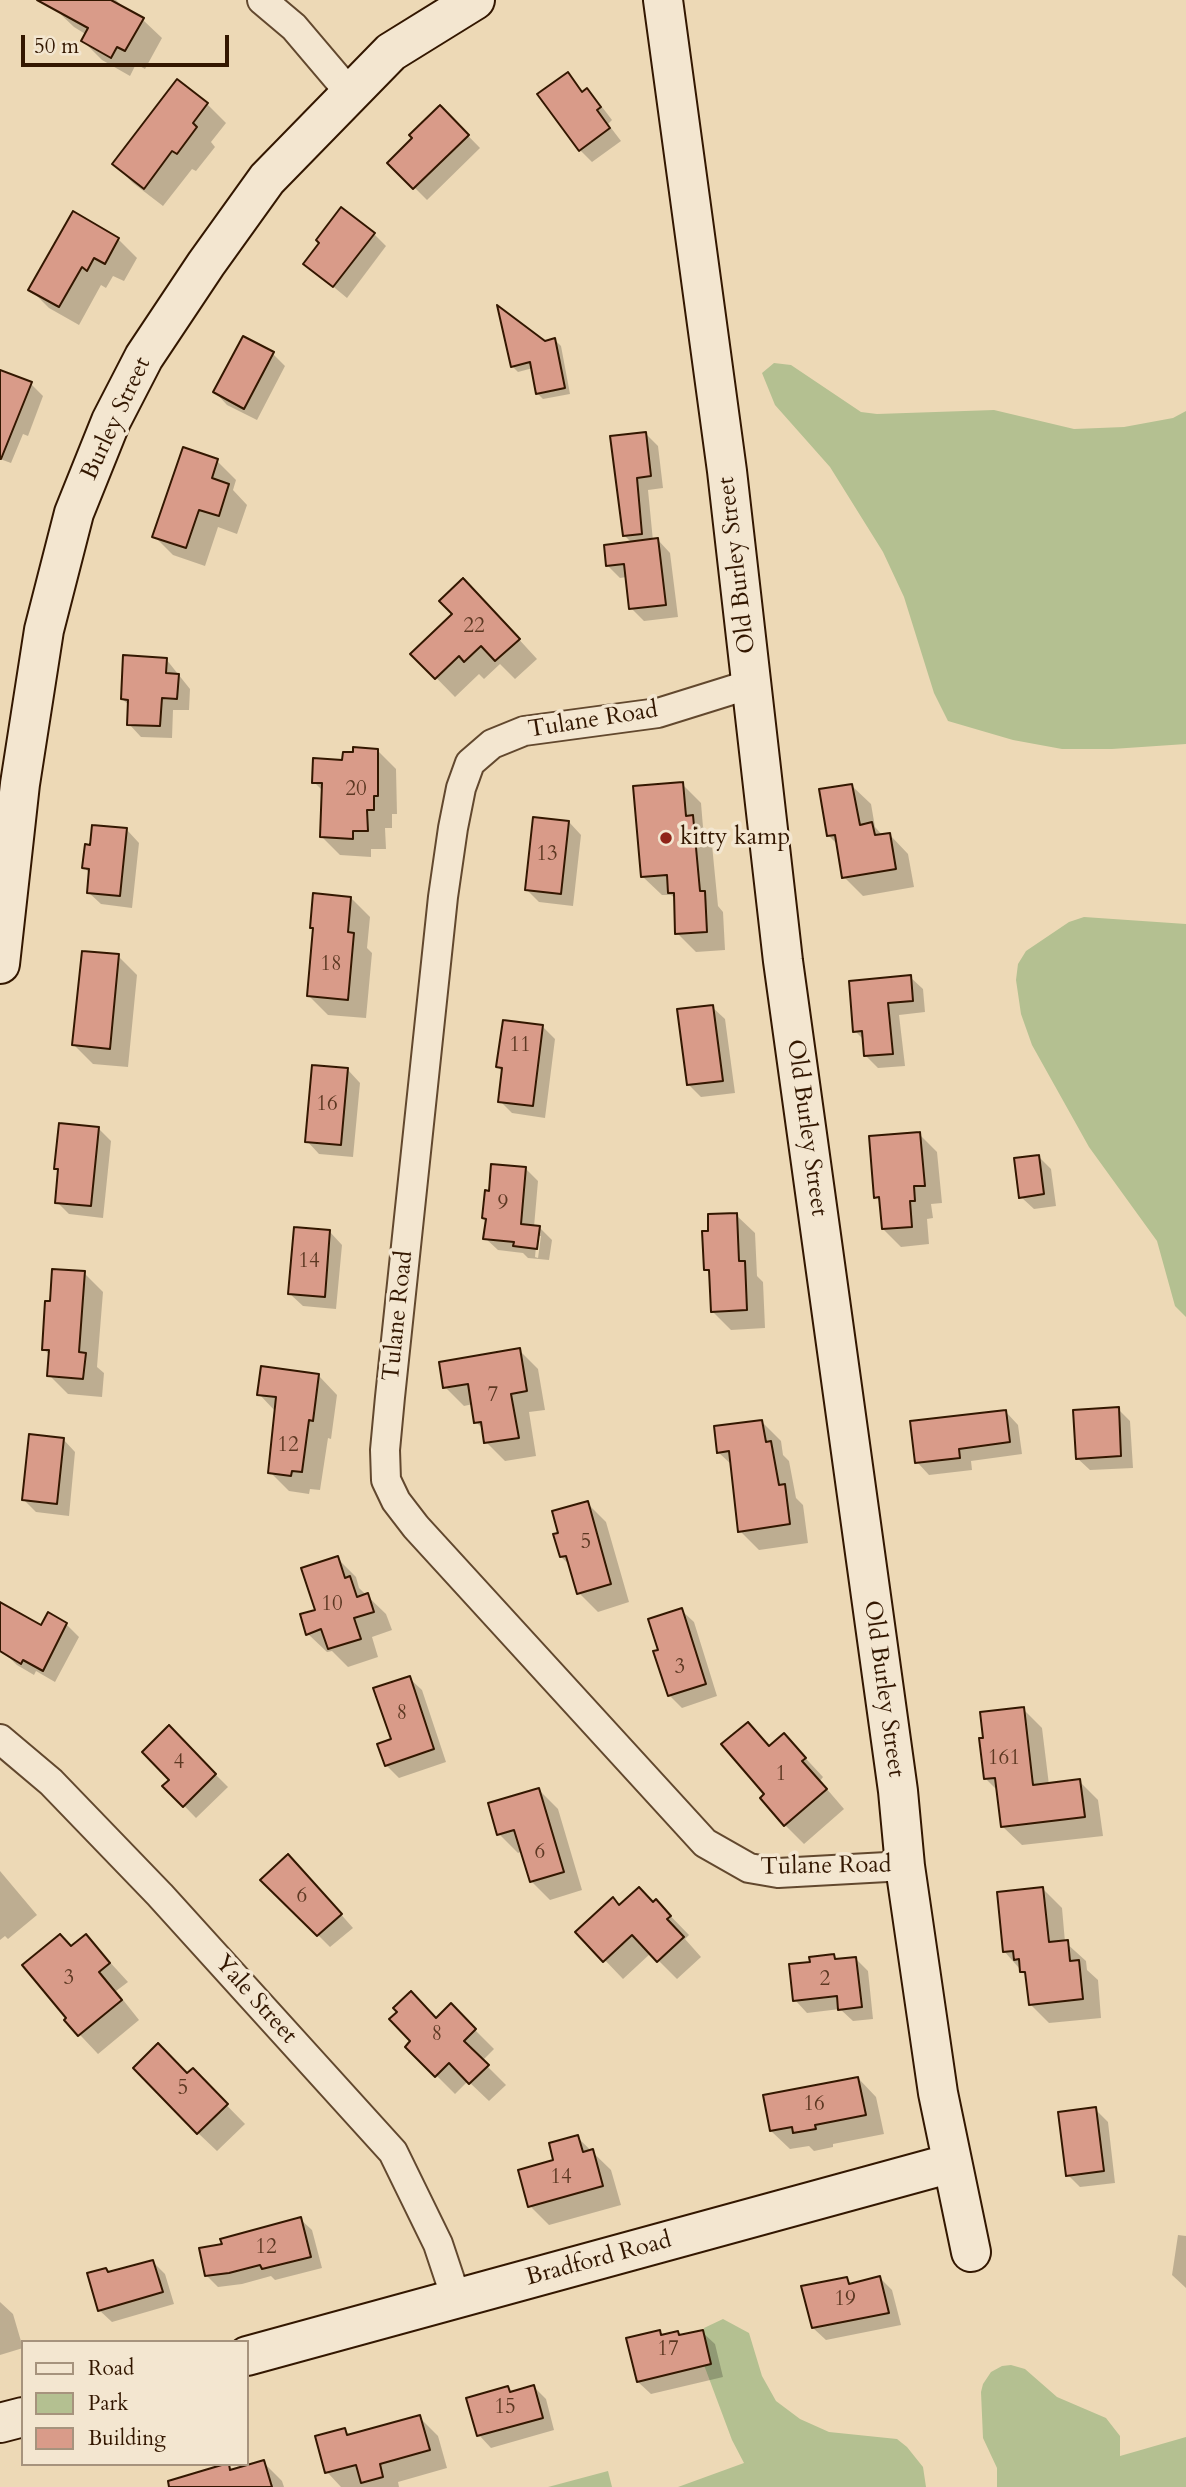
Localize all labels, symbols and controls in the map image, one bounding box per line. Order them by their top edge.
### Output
scale bar [24,21,233,65]
text: 50 m [34,32,79,61]
street label: Burley Street [76,353,158,485]
street label: Old Burley Street [713,475,763,655]
house number: 22 [463,614,485,640]
street label: Tulane Road [526,697,660,745]
house number: 20 [345,777,367,803]
place label: kitty kamp [680,824,790,852]
marker: kitty kamp [658,830,674,846]
house number: 13 [536,842,558,868]
house number: 18 [320,952,342,978]
house number: 11 [509,1033,531,1059]
street label: Old Burley Street [779,1038,833,1218]
house number: 16 [316,1092,338,1118]
house number: 9 [498,1191,508,1217]
house number: 14 [298,1249,320,1275]
street label: Tulane Road [378,1249,420,1383]
house number: 7 [488,1383,498,1409]
house number: 12 [277,1433,299,1459]
house number: 5 [581,1530,591,1556]
house number: 10 [321,1592,343,1618]
street label: Old Burley Street [856,1599,910,1779]
house number: 3 [675,1655,685,1681]
house number: 8 [397,1701,407,1727]
house number: 161 [988,1746,1020,1772]
house number: 4 [174,1750,184,1776]
house number: 1 [776,1762,786,1788]
house number: 6 [535,1840,545,1866]
street label: Tulane Road [760,1851,892,1883]
house number: 6 [297,1884,307,1910]
street label: Yale Street [208,1950,302,2050]
house number: 3 [64,1966,74,1992]
house number: 2 [820,1967,830,1993]
house number: 8 [432,2022,442,2048]
house number: 5 [178,2076,188,2102]
house number: 16 [803,2092,825,2118]
house number: 14 [550,2165,572,2191]
street label: Bradford Road [523,2227,675,2293]
house number: 12 [255,2235,277,2261]
house number: 19 [834,2287,856,2313]
house number: 17 [657,2337,679,2363]
legend [21,2340,248,2466]
text: Road [88,2354,134,2383]
text: Park [88,2389,128,2418]
house number: 15 [494,2395,516,2421]
text: Building [88,2424,166,2453]

